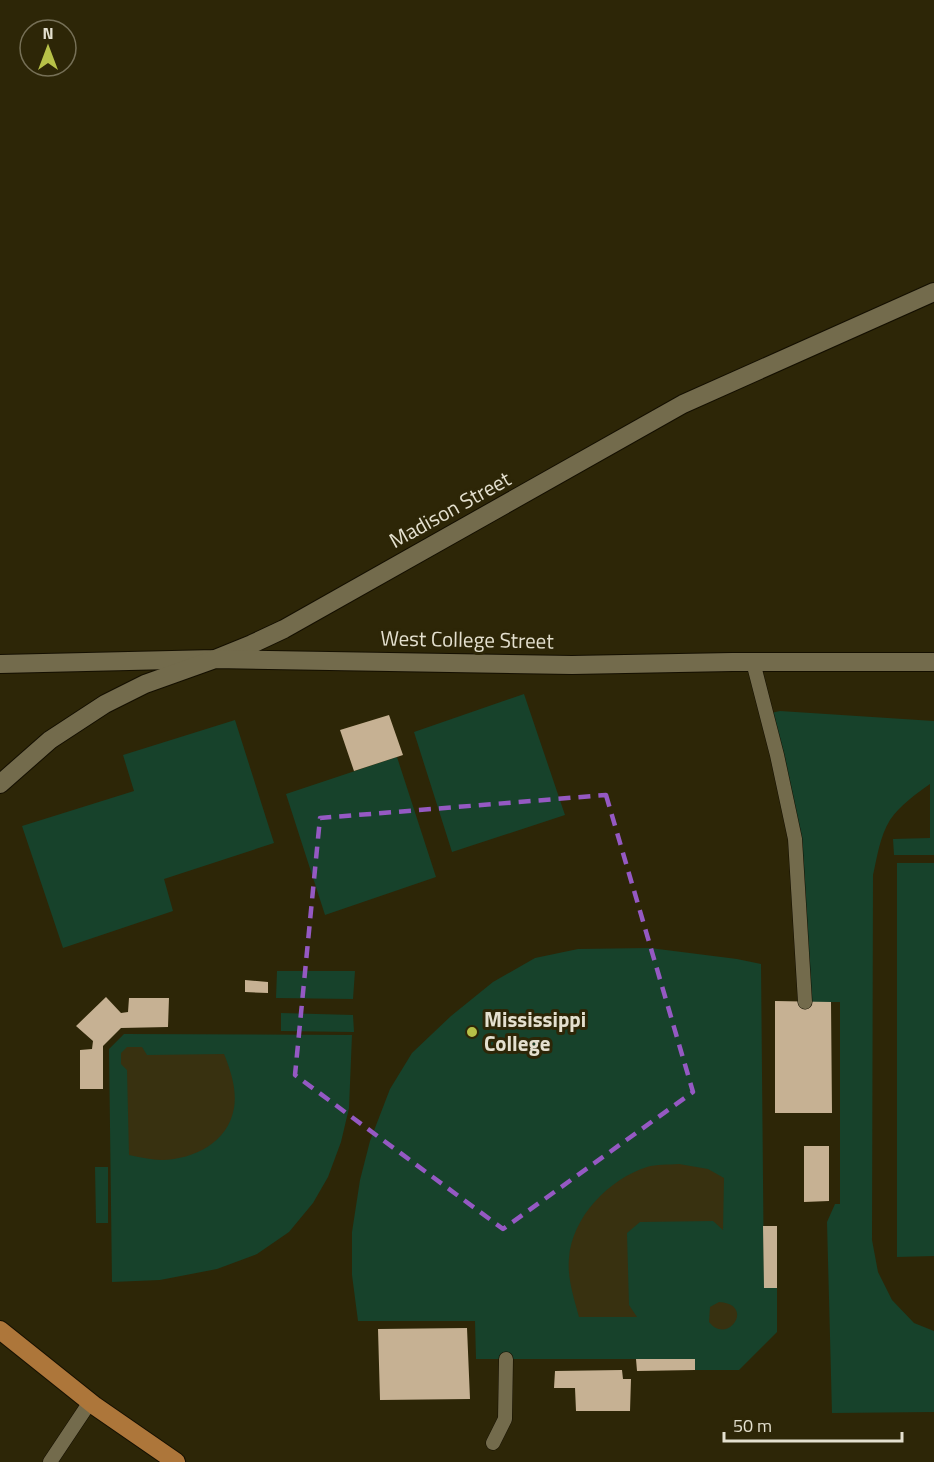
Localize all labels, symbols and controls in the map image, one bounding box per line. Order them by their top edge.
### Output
north arrow [18,18,78,78]
text: N [42,21,54,45]
street label: Madison Street [383,462,517,556]
street label: West College Street [380,621,555,657]
place label: Mississippi College [484,1003,586,1059]
marker: Mississippi College [465,1025,479,1039]
scale bar [724,1405,902,1443]
text: 50 m [733,1412,772,1439]

